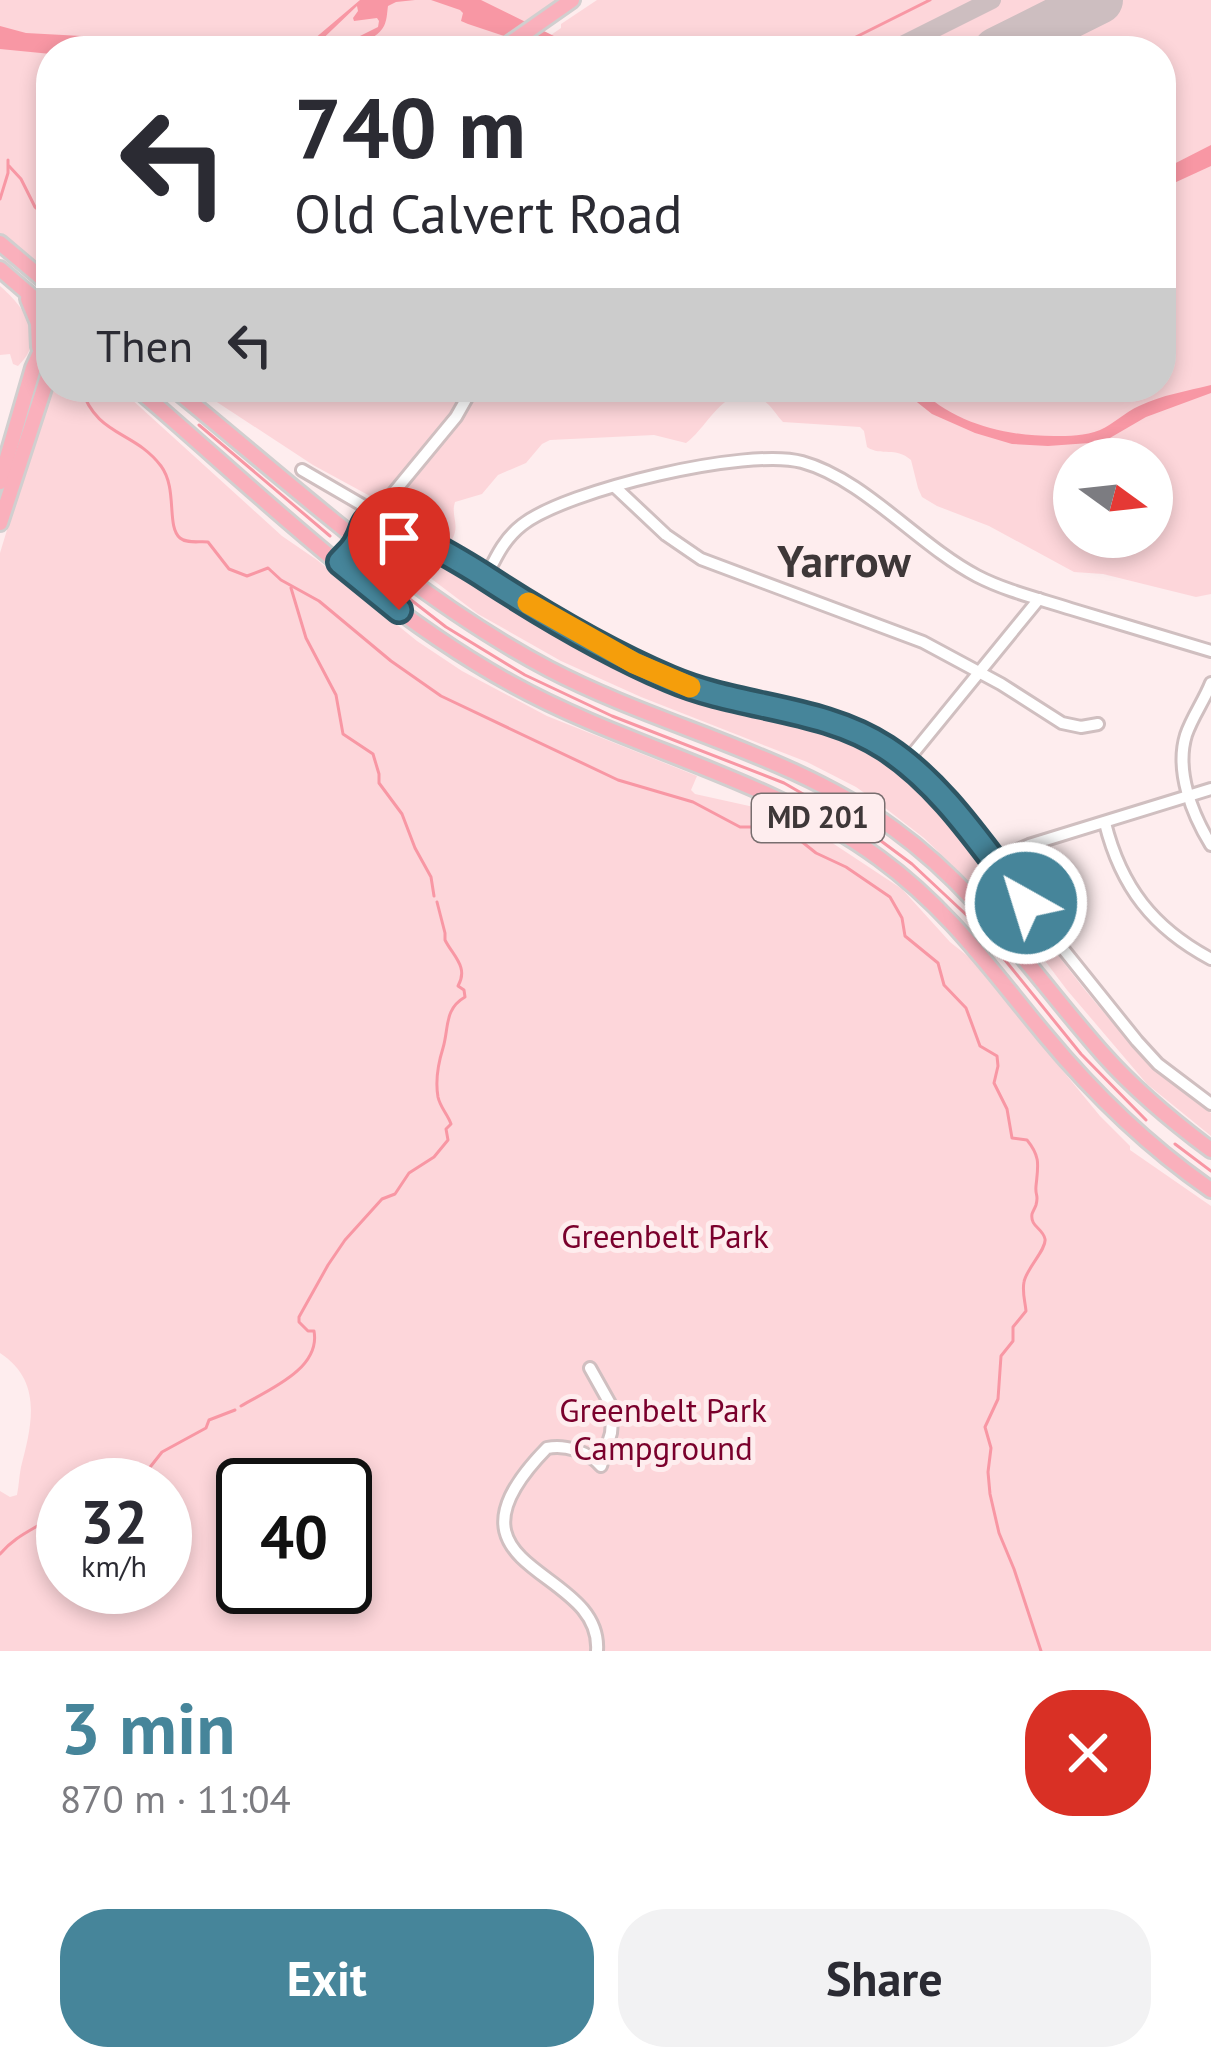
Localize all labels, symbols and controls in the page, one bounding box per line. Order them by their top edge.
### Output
text: 740 m [294,72,526,181]
icon: left [96,84,252,240]
text: Old Calvert Road [294,178,683,248]
icon: left [217,312,283,378]
text: Then [96,316,193,374]
north arrow [1053,438,1173,558]
map controls [1053,438,1173,558]
pin [348,487,450,610]
icon: arrive [366,505,432,571]
district label: Yarrow [776,531,911,589]
road number: MD 201 [752,794,884,842]
position arrow [963,840,1089,966]
park label: Greenbelt Park [561,1214,769,1257]
park label: Greenbelt Park Campground [559,1388,767,1469]
speed limit sign: 40 [216,1458,372,1614]
text: 32 [80,1482,148,1560]
text: km/h [81,1546,147,1585]
text: 3 min [60,1681,236,1774]
button: close [1025,1690,1151,1816]
text: 870 m · 11:04 [60,1773,291,1824]
button: Exit [60,1909,594,2047]
button: Share [618,1909,1151,2047]

